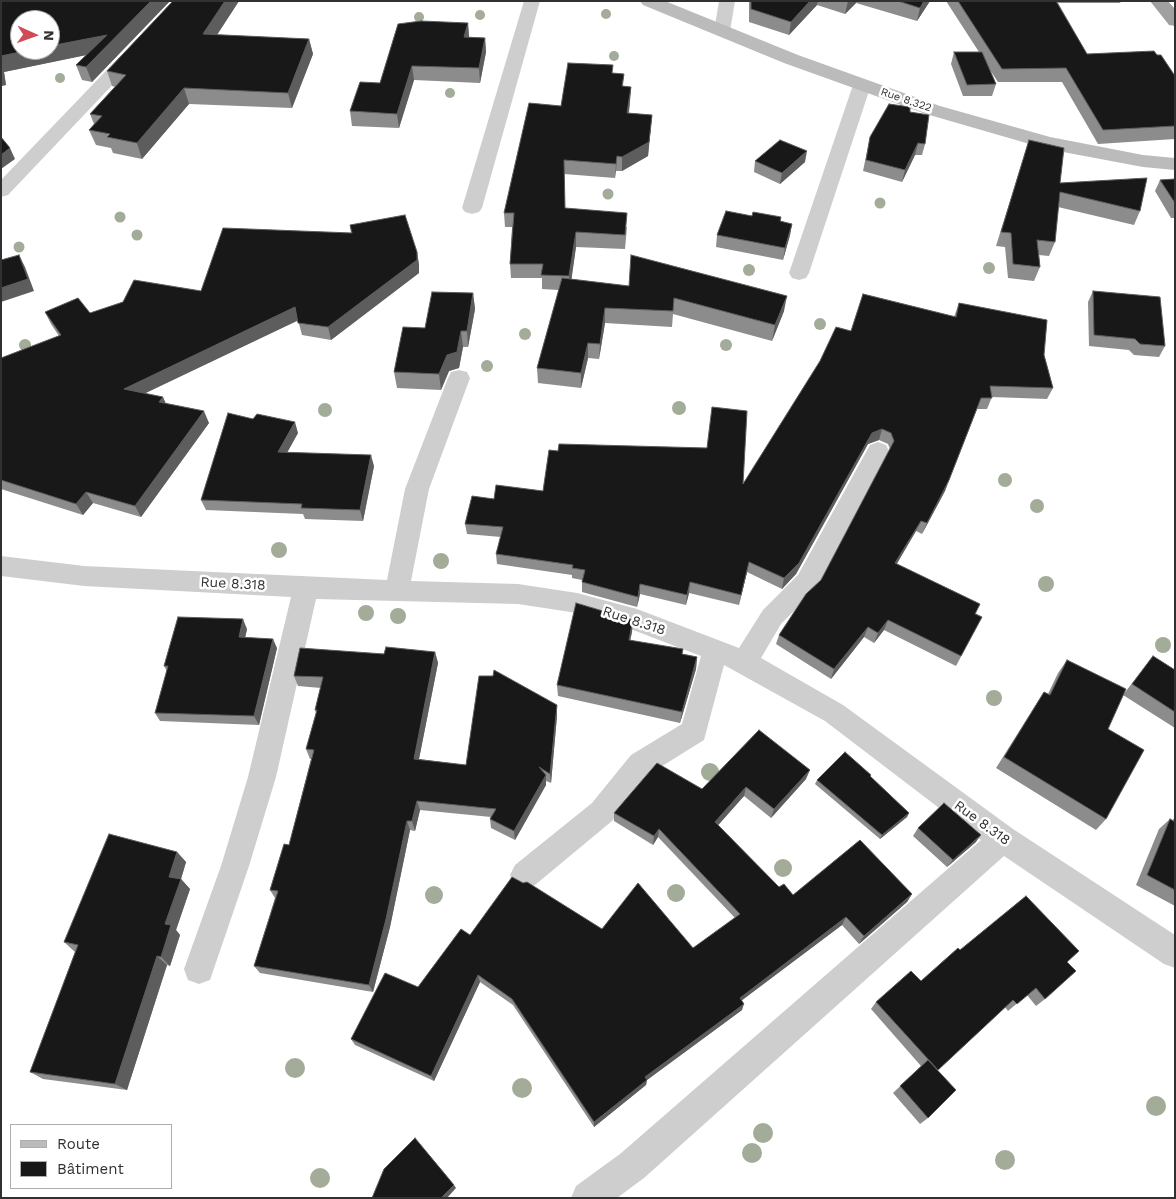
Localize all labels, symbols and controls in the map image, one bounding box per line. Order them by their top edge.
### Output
north arrow [10,10,60,60]
text: N [41,30,57,41]
street label: Rue 8.322 [879,85,933,115]
street label: Rue 8.318 [200,574,266,594]
street label: Rue 8.318 [600,603,668,639]
street label: Rue 8.318 [951,797,1013,849]
legend [10,1124,172,1189]
text: Route [57,1135,100,1153]
text: Bâtiment [57,1160,124,1178]

